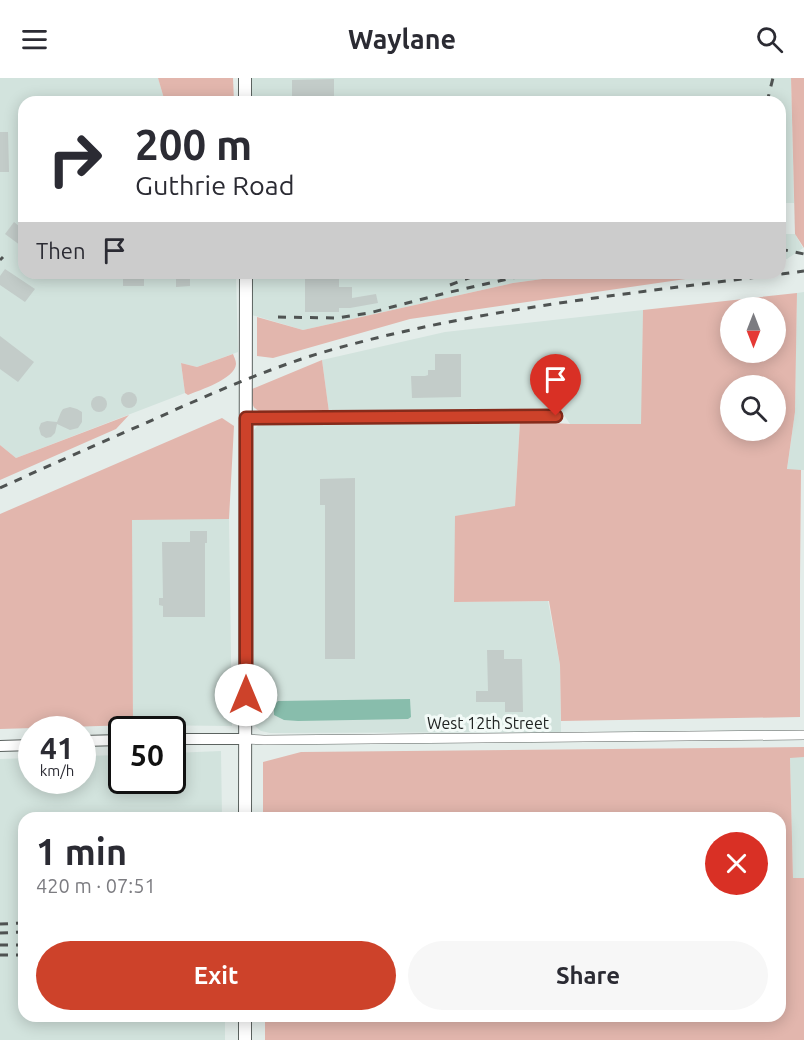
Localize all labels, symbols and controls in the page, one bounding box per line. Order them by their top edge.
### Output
icon: menu [18,23,51,56]
icon: search [753,23,786,56]
text: Waylane [348,24,456,54]
icon: right [36,120,114,198]
text: 200 m [135,121,252,168]
text: Guthrie Road [135,170,294,200]
icon: arrive [98,234,131,267]
text: Then [36,238,86,263]
north arrow [720,297,786,363]
map controls [720,297,786,441]
pin [530,354,581,416]
icon: arrive [539,363,572,396]
button: search [720,375,786,441]
position arrow [214,663,278,727]
street label: West 12th Street [427,714,550,732]
speed limit sign: 50 [108,716,186,794]
text: 41 [40,731,74,765]
text: km/h [40,762,74,779]
text: 1 min [36,831,127,872]
button: close [705,832,768,895]
text: 420 m · 07:51 [36,874,156,897]
button: Exit [36,941,396,1010]
button: Share [408,941,768,1010]

